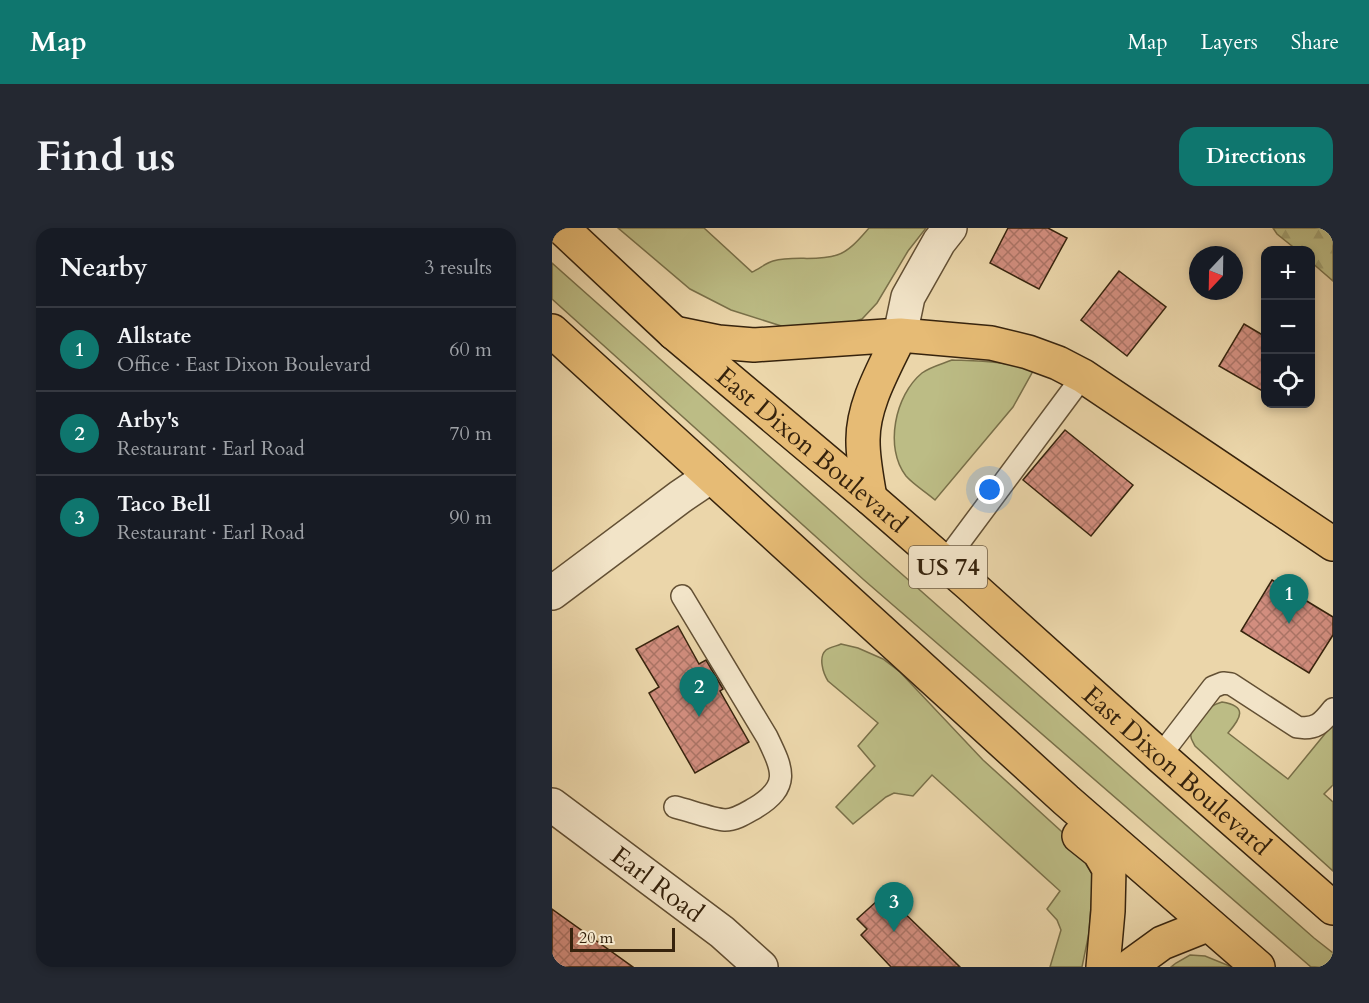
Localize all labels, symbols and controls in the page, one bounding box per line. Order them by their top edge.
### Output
text: Map [30,23,87,61]
text: Map [1128,28,1168,57]
text: Layers [1201,28,1258,57]
text: Share [1291,28,1339,57]
button: Directions [1179,127,1333,186]
text: Find us [36,128,176,185]
north arrow [1189,246,1243,300]
map controls [1261,246,1315,408]
button: + [1261,246,1315,300]
text: Nearby [60,250,148,285]
text: 3 results [424,254,492,281]
button: − [1261,300,1315,354]
text: Allstate [117,321,192,351]
text: 1 [74,336,85,363]
text: 60 m [449,336,492,363]
text: Office · East Dixon Boulevard [117,351,371,378]
button: locate [1261,354,1315,408]
street label: East Dixon Boulevard [708,359,915,541]
text: Arby's [117,405,179,435]
text: 2 [74,420,85,447]
text: 70 m [449,420,492,447]
text: Restaurant · Earl Road [117,435,305,462]
your location [975,475,1004,504]
text: Taco Bell [117,489,211,519]
text: 3 [74,504,85,531]
text: 90 m [449,504,492,531]
text: Restaurant · Earl Road [117,519,305,546]
road number: US 74 [909,546,987,588]
pin: 1 [1270,574,1308,624]
pin: 2 [680,668,718,717]
street label: East Dixon Boulevard [1075,678,1278,864]
street label: Earl Road [604,838,711,931]
pin: 3 [874,882,914,932]
scale bar [570,925,675,952]
text: 20 m [579,927,613,949]

